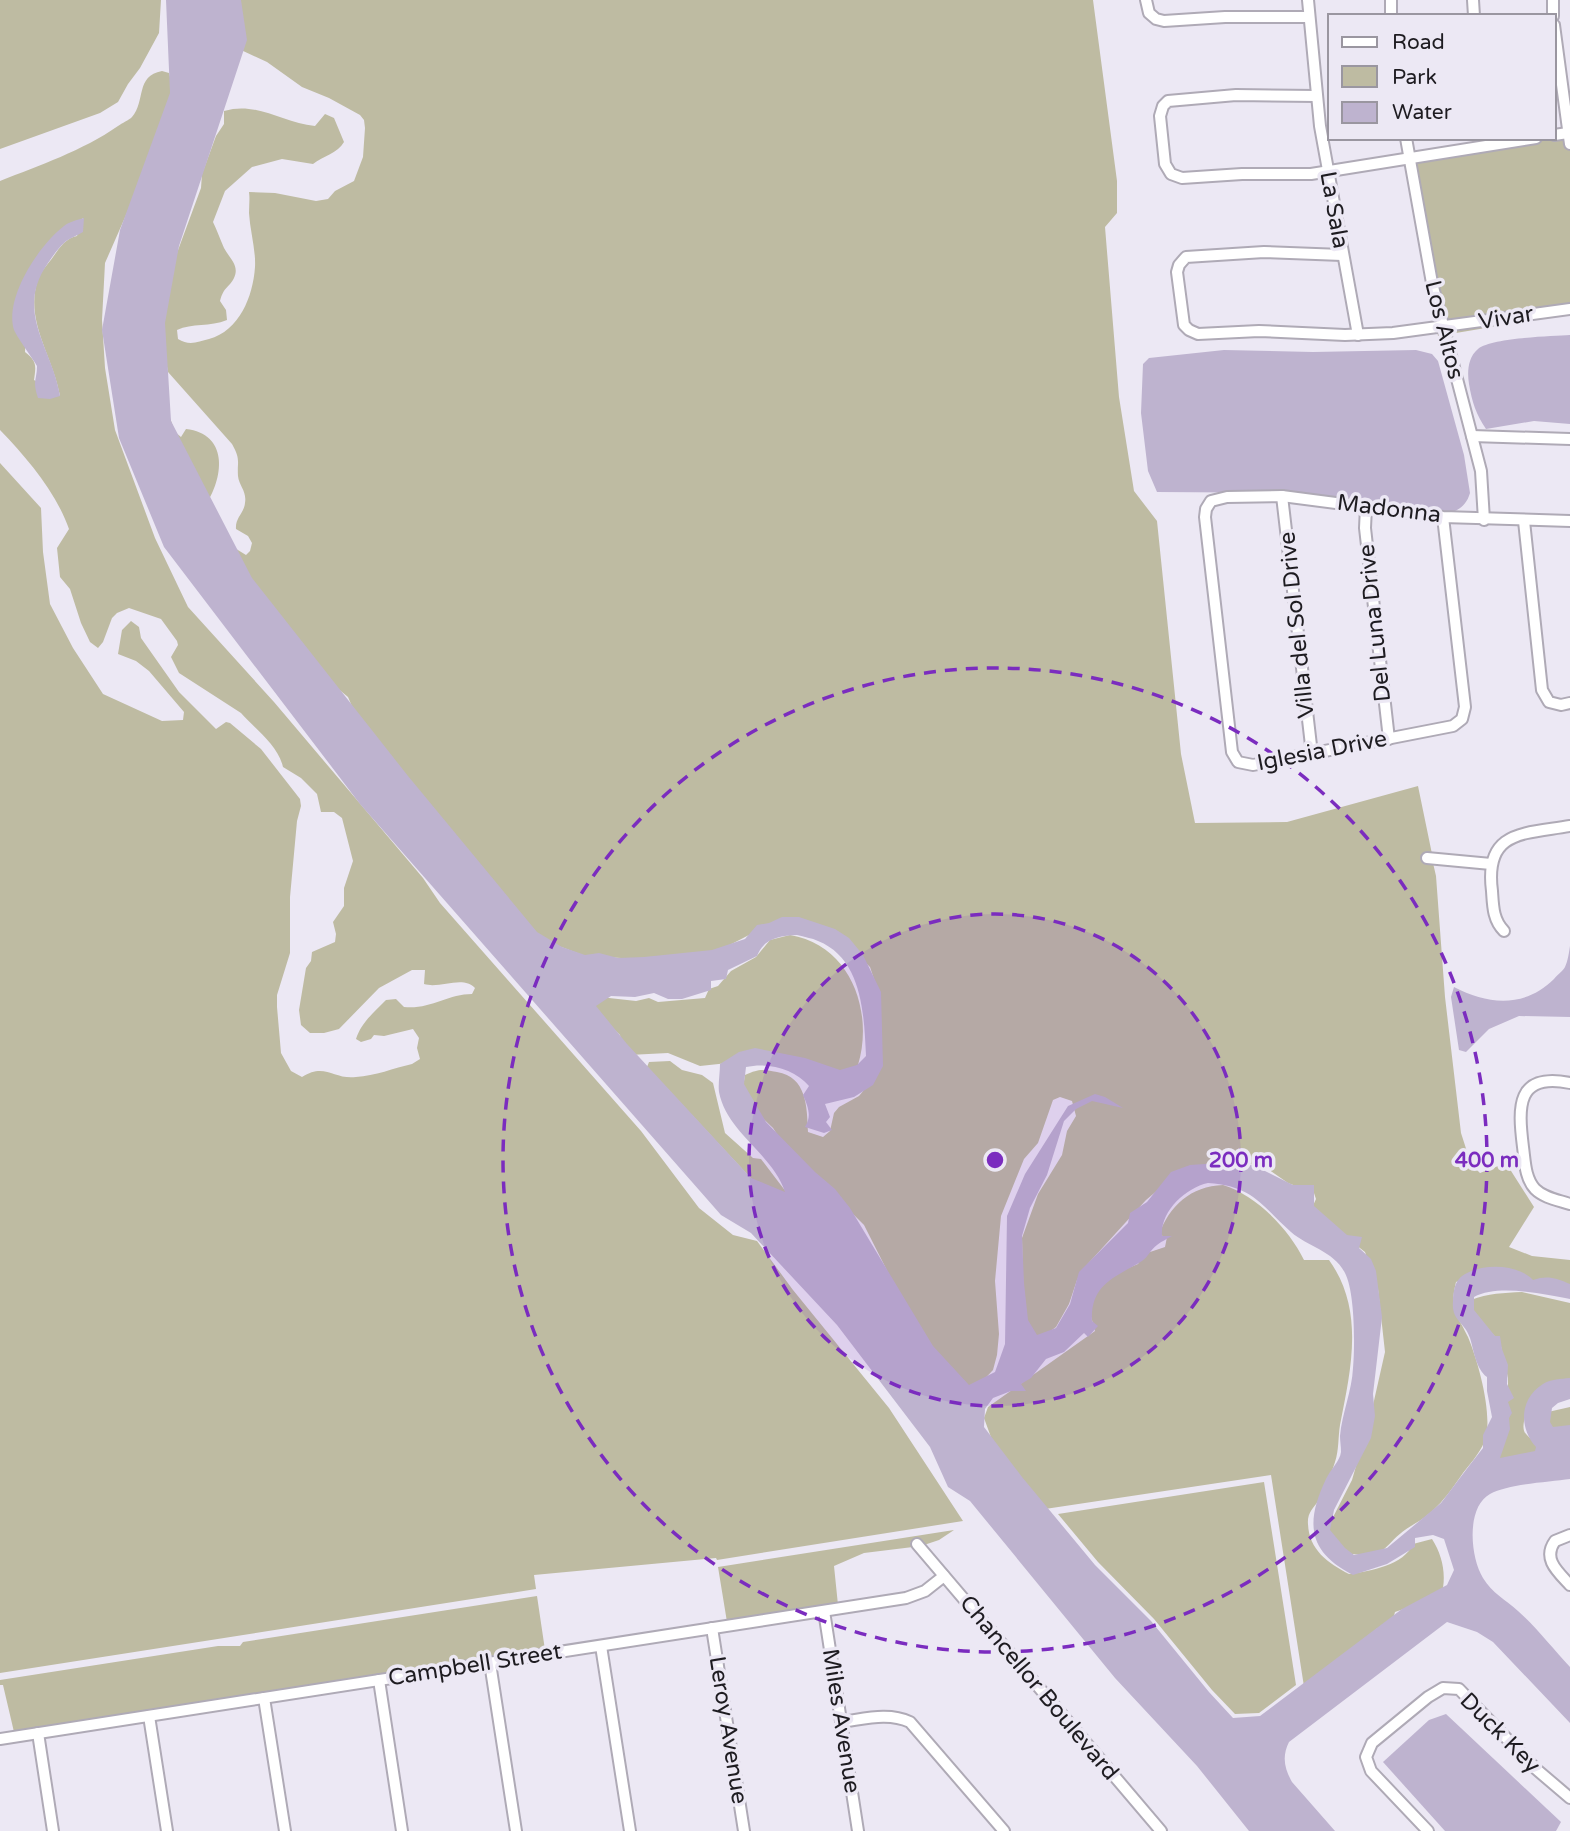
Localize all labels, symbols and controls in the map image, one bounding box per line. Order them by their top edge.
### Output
legend [1328,14,1556,140]
text: Road [1392,30,1445,55]
text: Park [1392,65,1437,90]
text: Water [1392,100,1452,125]
street label: La Sala [1313,169,1355,251]
street label: Los Altos [1418,278,1470,382]
street label: Vivar [1477,300,1536,336]
street label: Madonna [1335,489,1443,529]
street label: Villa del Sol Drive [1273,530,1321,720]
street label: Del Luna Drive [1353,543,1397,703]
street label: Iglesia Drive [1255,725,1389,777]
centre of rings [983,1148,1007,1172]
text: 200 m [1209,1148,1273,1173]
text: 400 m [1455,1148,1519,1173]
street label: Chancellor Boulevard [953,1590,1125,1786]
street label: Campbell Street [386,1637,564,1693]
street label: Miles Avenue [816,1647,866,1795]
street label: Leroy Avenue [703,1654,753,1806]
street label: Duck Key [1454,1687,1546,1779]

